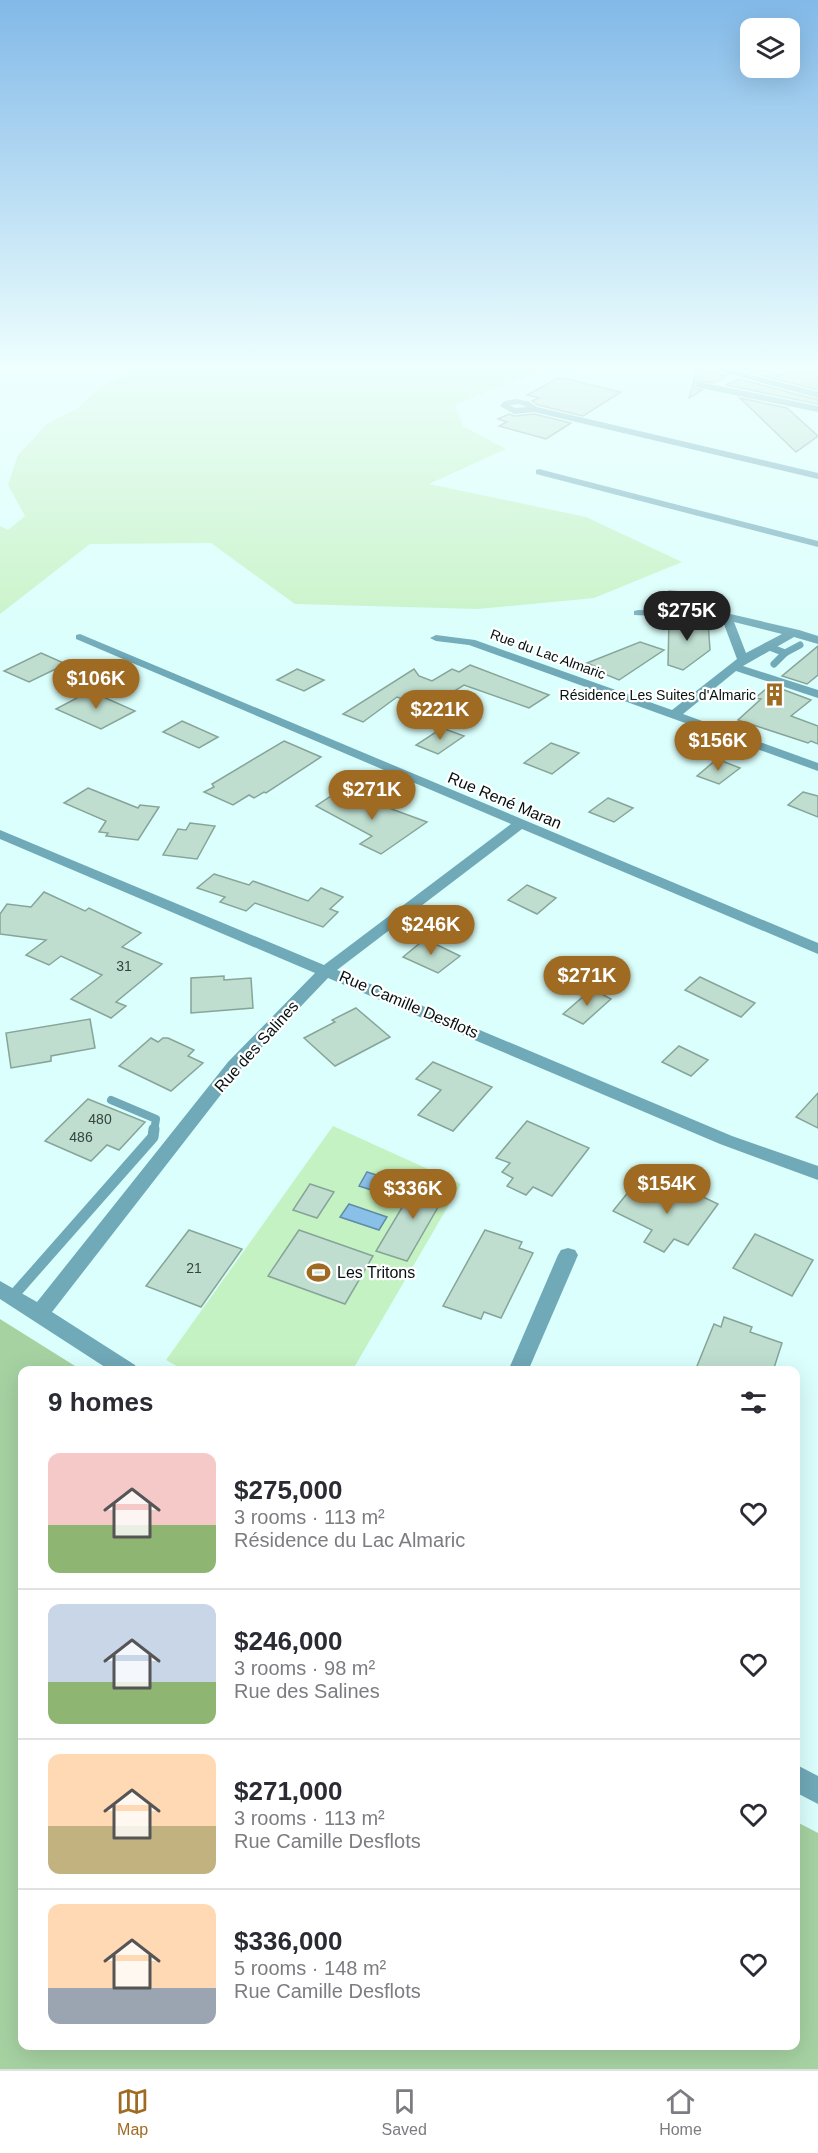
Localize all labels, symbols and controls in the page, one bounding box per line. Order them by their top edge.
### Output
map controls [740,18,800,78]
button: layers [740,18,800,78]
pin: $275K [645,591,729,642]
text: $275K [658,599,716,621]
street label: Rue du Lac Almaric [488,626,608,682]
pin: $106K [54,659,138,710]
text: $106K [67,667,125,689]
building icon: Résidence Les Suites d'Almaric [761,682,787,708]
place label: Résidence Les Suites d'Almaric [560,687,756,703]
pin: $221K [398,690,482,741]
text: $221K [411,698,469,720]
pin: $156K [676,721,760,772]
text: $156K [689,729,747,751]
street label: Rue René Maran [445,769,564,832]
pin: $271K [330,770,414,821]
text: $271K [343,778,401,800]
pin: $246K [389,905,473,956]
text: $246K [402,913,460,935]
pin: $271K [545,956,629,1007]
house number: 31 [116,958,132,974]
text: $271K [558,964,616,986]
street label: Rue Camille Desflots [337,967,481,1041]
street label: Rue des Salines [211,997,302,1095]
house number: 480 [88,1111,112,1127]
house number: 486 [69,1129,93,1145]
pin: $154K [625,1164,709,1215]
pin: $336K [371,1169,455,1220]
text: $154K [638,1172,696,1194]
text: $336K [384,1177,442,1199]
sports icon: Les Tritons [306,1259,332,1285]
house number: 21 [186,1260,202,1276]
place label: Les Tritons [337,1264,415,1281]
icon: filters [737,1386,770,1419]
text: 9 homes [48,1387,154,1417]
text: $275,000 [234,1475,342,1505]
icon: home [96,1477,168,1549]
icon: heart [737,1497,770,1530]
text: 3 rooms · 113 m² [234,1506,385,1528]
text: Résidence du Lac Almaric [234,1529,465,1551]
text: $246,000 [234,1626,342,1656]
icon: home [96,1628,168,1700]
icon: heart [737,1648,770,1681]
text: 3 rooms · 98 m² [234,1657,375,1679]
text: Rue des Salines [234,1680,380,1702]
text: $271,000 [234,1776,342,1806]
icon: home [96,1778,168,1850]
icon: heart [737,1798,770,1831]
text: 3 rooms · 113 m² [234,1807,385,1829]
text: Rue Camille Desflots [234,1830,421,1852]
text: $336,000 [234,1926,342,1956]
icon: home [96,1928,168,2000]
icon: heart [737,1948,770,1981]
text: 5 rooms · 148 m² [234,1957,386,1979]
text: Rue Camille Desflots [234,1980,421,2002]
tab: Map [116,2085,149,2139]
tab: Saved [381,2085,427,2139]
tab: Home [659,2085,702,2139]

